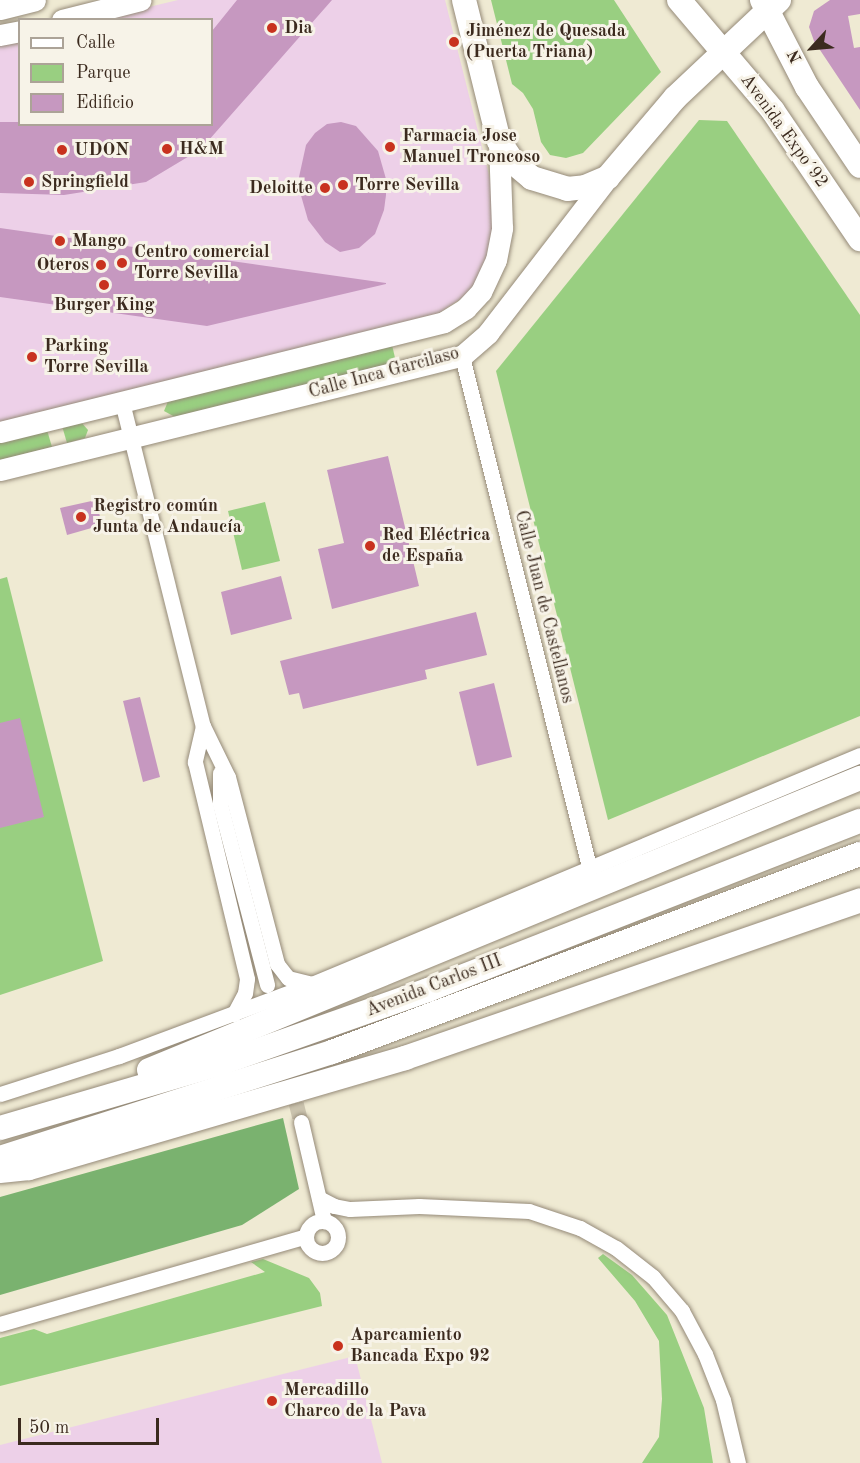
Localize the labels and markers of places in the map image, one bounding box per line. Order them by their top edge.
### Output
place label: Dia [284,17,313,39]
marker: Dia [265,21,279,35]
place label: Jiménez de Quesada (Puerta Triana) [466,21,626,63]
marker: Jiménez de Quesada (Puerta Triana) [447,35,461,49]
place label: Farmacia Jose Manuel Troncoso [402,126,540,168]
place label: H&M [179,138,224,160]
place label: UDON [74,139,129,161]
marker: Farmacia Jose Manuel Troncoso [383,140,397,154]
marker: H&M [160,142,174,156]
marker: UDON [55,143,69,157]
place label: Springfield [41,171,129,193]
place label: Torre Sevilla [355,174,460,196]
marker: Springfield [22,175,36,189]
place label: Deloitte [249,177,313,199]
marker: Torre Sevilla [336,178,350,192]
marker: Deloitte [318,181,332,195]
place label: Mango [72,230,126,252]
marker: Mango [53,234,67,248]
place label: Centro comercial Torre Sevilla [134,242,270,284]
place label: Oteros [37,254,89,276]
marker: Centro comercial Torre Sevilla [115,256,129,270]
marker: Oteros [94,258,108,272]
marker: Burger King [97,278,111,292]
place label: Burger King [54,294,154,316]
place label: Parking Torre Sevilla [44,336,149,378]
marker: Parking Torre Sevilla [25,350,39,364]
place label: Registro común Junta de Andaucía [93,496,242,538]
marker: Registro común Junta de Andaucía [74,510,88,524]
place label: Red Eléctrica de España [382,525,491,568]
marker: Red Eléctrica de España [363,539,377,553]
place label: Aparcamiento Bancada Expo 92 [350,1325,490,1368]
marker: Aparcamiento Bancada Expo 92 [331,1339,345,1353]
place label: Mercadillo Charco de la Pava [284,1380,426,1422]
marker: Mercadillo Charco de la Pava [265,1394,279,1408]

